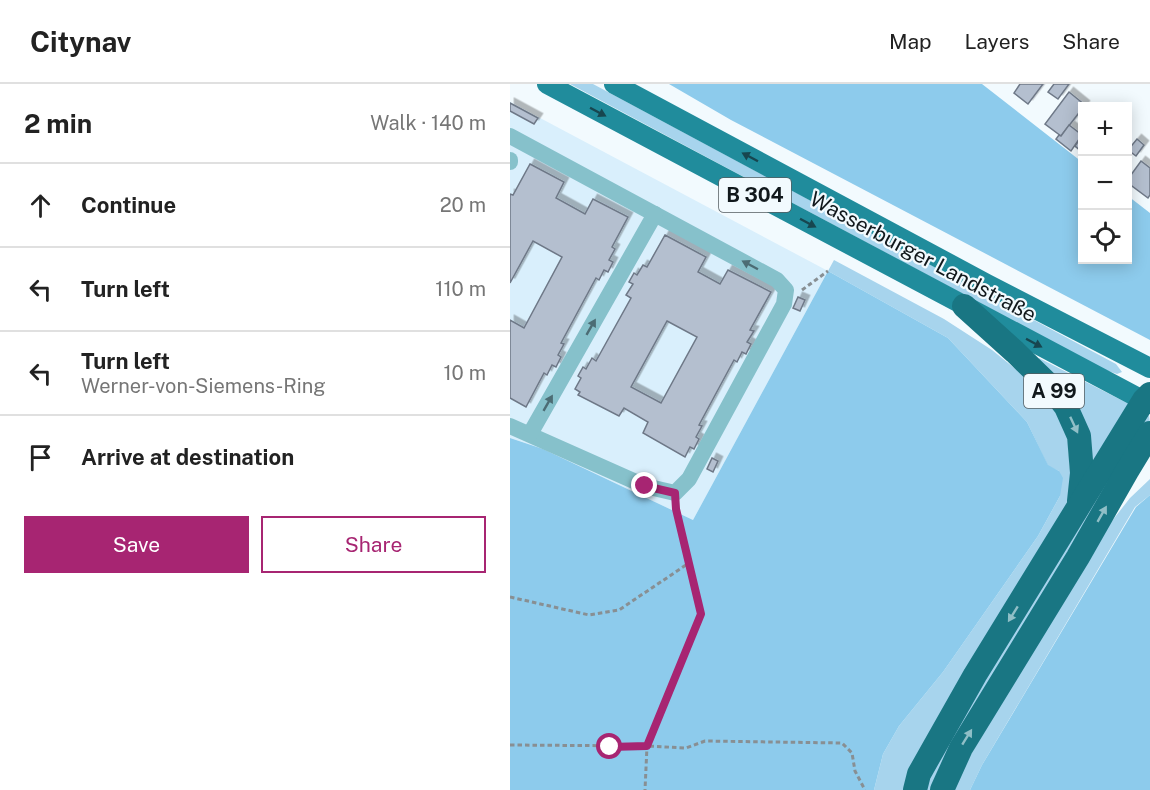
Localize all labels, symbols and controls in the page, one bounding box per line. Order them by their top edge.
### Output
text: Citynav [30,25,131,58]
text: Map [889,29,932,54]
text: Layers [965,29,1029,54]
text: Share [1062,29,1120,54]
map controls [1078,102,1132,264]
button: + [1078,102,1132,156]
one-way arrow [590,107,607,117]
text: 2 min [24,108,92,139]
text: Walk · 140 m [370,111,486,135]
one-way arrow [742,152,759,162]
button: − [1078,156,1132,210]
road number: B 304 [719,178,791,212]
street label: Wasserburger Landstraße [806,186,1041,327]
icon: ahead [24,189,57,222]
text: Continue [81,192,176,218]
text: 20 m [440,193,486,217]
button: locate [1078,210,1132,264]
one-way arrow [799,218,816,228]
one-way arrow [742,260,759,270]
icon: left [24,273,57,306]
text: Turn left [81,276,170,302]
text: 110 m [435,277,486,301]
one-way arrow [586,319,597,335]
one-way arrow [1026,338,1043,348]
text: Turn left [81,348,170,374]
icon: left [24,357,57,390]
text: 10 m [443,361,486,385]
text: Werner-von-Siemens-Ring [81,374,326,398]
road number: A 99 [1024,374,1084,408]
one-way arrow [543,394,553,411]
one-way arrow [1070,416,1080,434]
icon: arrive [24,441,57,474]
text: Arrive at destination [81,444,294,470]
route end [631,472,657,498]
one-way arrow [1097,505,1107,522]
button: Save [24,516,249,573]
button: Share [261,516,486,573]
one-way arrow [1008,606,1019,622]
one-way arrow [962,729,973,745]
route start [596,733,622,759]

